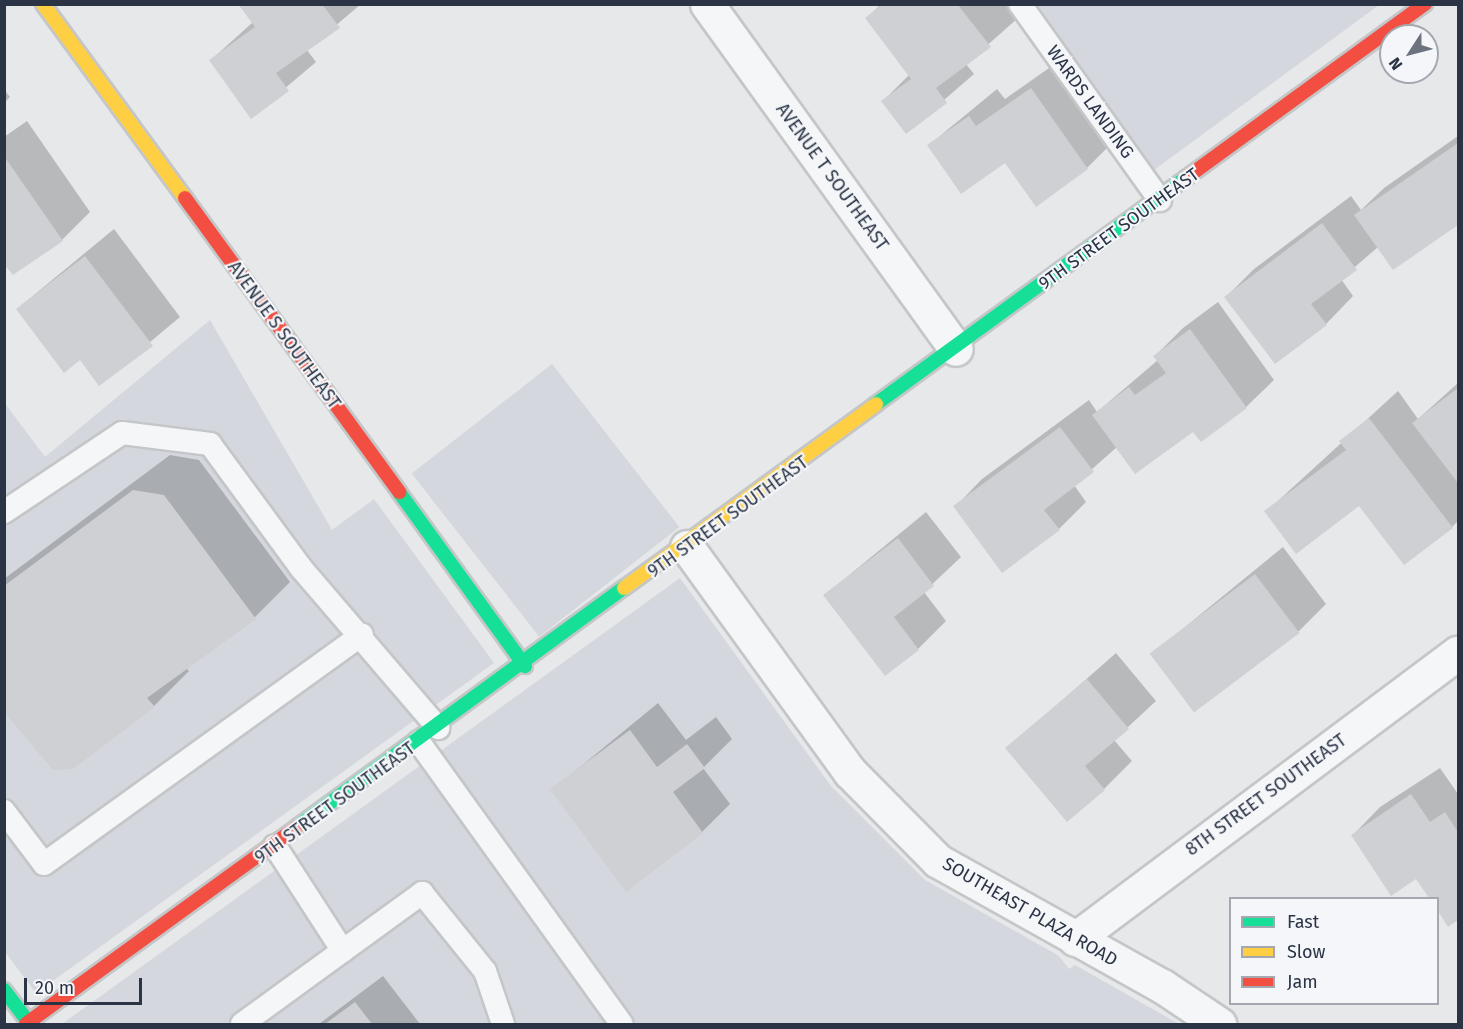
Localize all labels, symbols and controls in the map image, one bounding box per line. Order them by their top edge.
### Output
north arrow [1379,24,1439,84]
street label: WARDS LANDING [1042,41,1138,163]
text: N [1385,54,1406,74]
street label: AVENUE T SOUTHEAST [771,99,893,255]
street label: 9TH STREET SOUTHEAST [1035,164,1203,294]
street label: AVENUE S SOUTHEAST [223,257,345,413]
street label: 9TH STREET SOUTHEAST [644,452,812,582]
street label: 8TH STREET SOUTHEAST [1181,729,1351,861]
street label: 9TH STREET SOUTHEAST [251,738,419,868]
street label: SOUTHEAST PLAZA ROAD [939,853,1121,971]
legend [1229,897,1439,1005]
text: Fast [1287,911,1319,933]
text: Slow [1287,941,1325,963]
scale bar [27,966,146,1004]
text: Jam [1287,971,1318,993]
text: 20 m [35,977,74,999]

